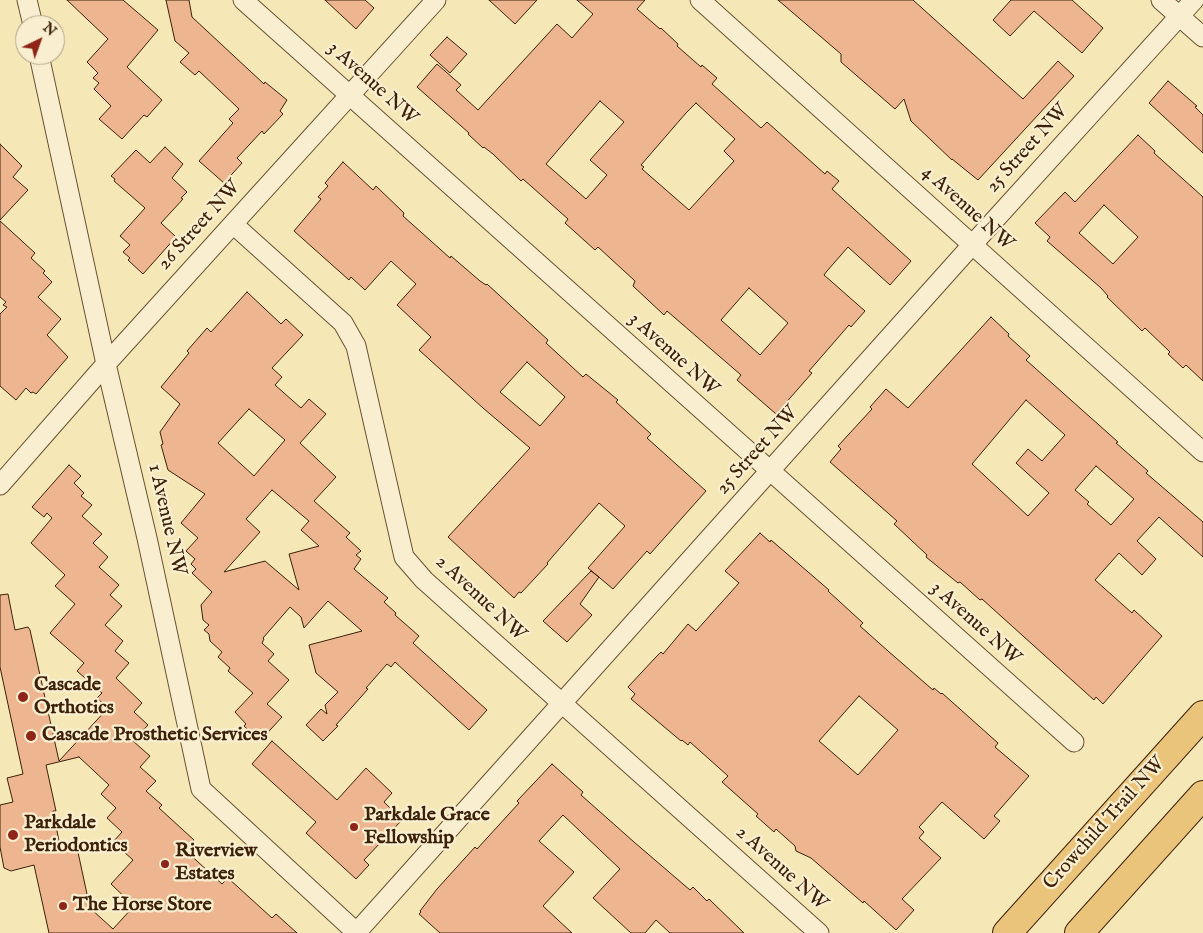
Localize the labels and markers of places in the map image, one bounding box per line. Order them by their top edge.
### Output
place label: Cascade Orthotics [34,674,114,721]
marker: Cascade Orthotics [16,690,30,704]
place label: Cascade Prosthetic Services [42,724,268,748]
marker: Cascade Prosthetic Services [24,729,38,743]
place label: Parkdale Grace Fellowship [364,804,490,851]
place label: Parkdale Periodontics [24,812,128,859]
marker: Parkdale Grace Fellowship [348,821,360,833]
marker: Parkdale Periodontics [6,828,20,842]
place label: Riverview Estates [175,840,257,887]
marker: Riverview Estates [159,858,171,870]
place label: The Horse Store [73,894,212,918]
marker: The Horse Store [57,900,69,912]

